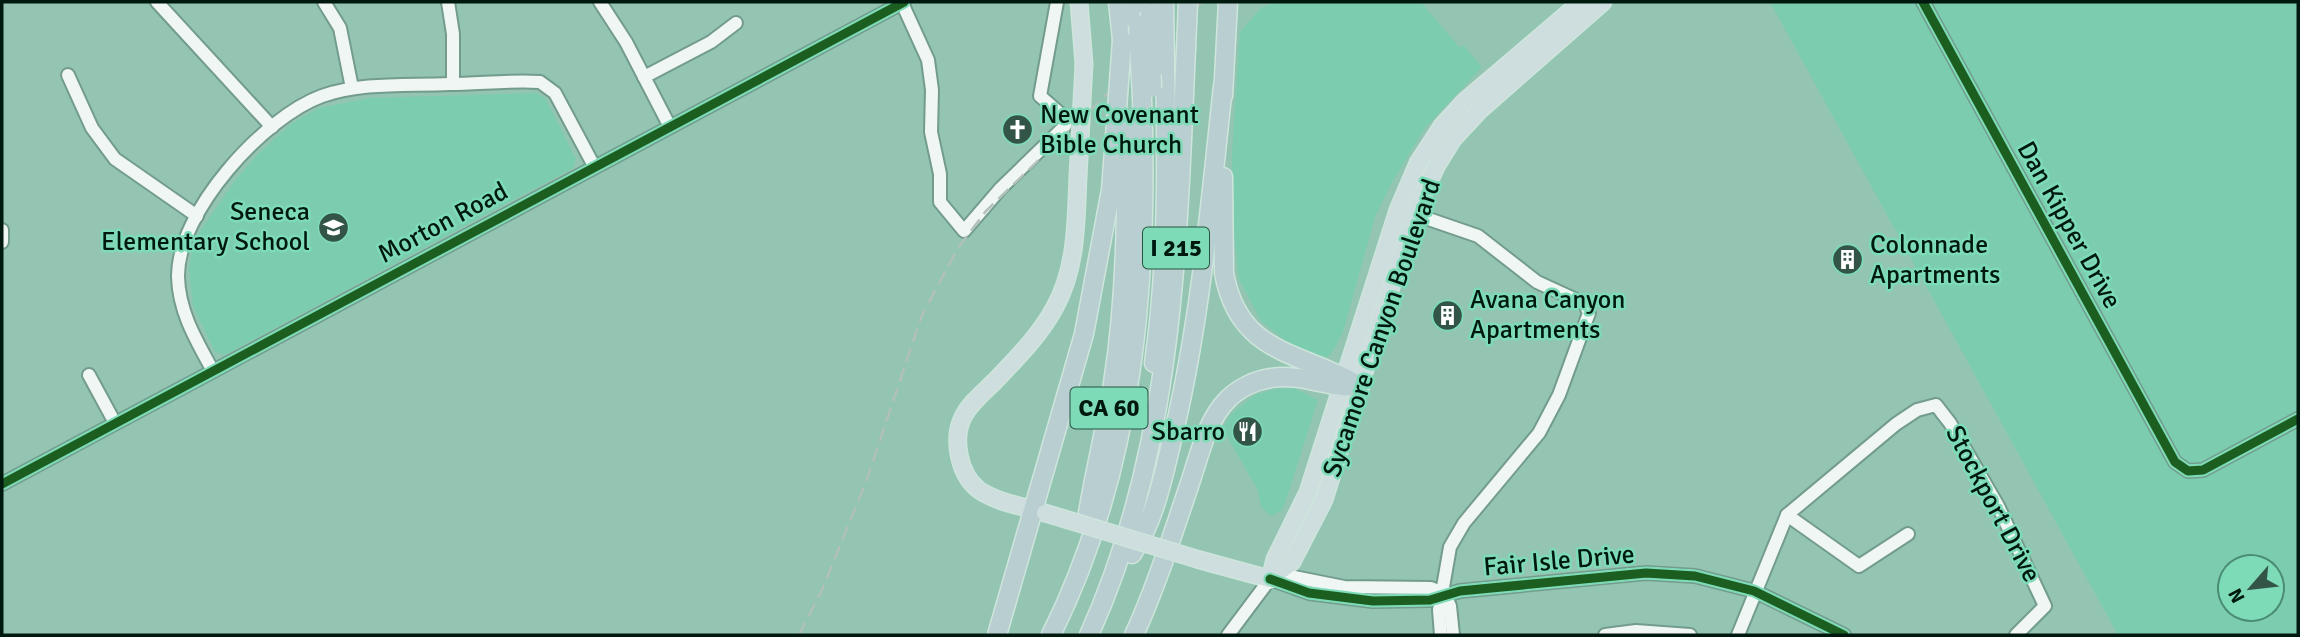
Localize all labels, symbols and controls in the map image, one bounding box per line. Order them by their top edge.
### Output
place label: New Covenant Bible Church [1040,99,1199,161]
church icon: New Covenant Bible Church [1000,113,1034,147]
street label: Dan Kipper Drive [2010,136,2128,314]
street label: Morton Road [373,175,513,271]
street label: Sycamore Canyon Boulevard [1316,175,1448,481]
place label: Seneca Elementary School [101,196,310,258]
school or university icon: Seneca Elementary School [316,210,350,244]
road number: I 215 [1143,228,1209,268]
place label: Colonnade Apartments [1870,229,2000,291]
building icon: Colonnade Apartments [1830,243,1864,277]
place label: Avana Canyon Apartments [1470,284,1626,346]
building icon: Avana Canyon Apartments [1430,298,1464,332]
road number: CA 60 [1070,388,1148,428]
restaurant icon: Sbarro [1231,415,1265,449]
place label: Sbarro [1151,416,1225,448]
street label: Stockport Drive [1938,420,2048,588]
street label: Fair Isle Drive [1482,538,1636,584]
north arrow [2216,553,2286,623]
text: N [2223,584,2251,607]

